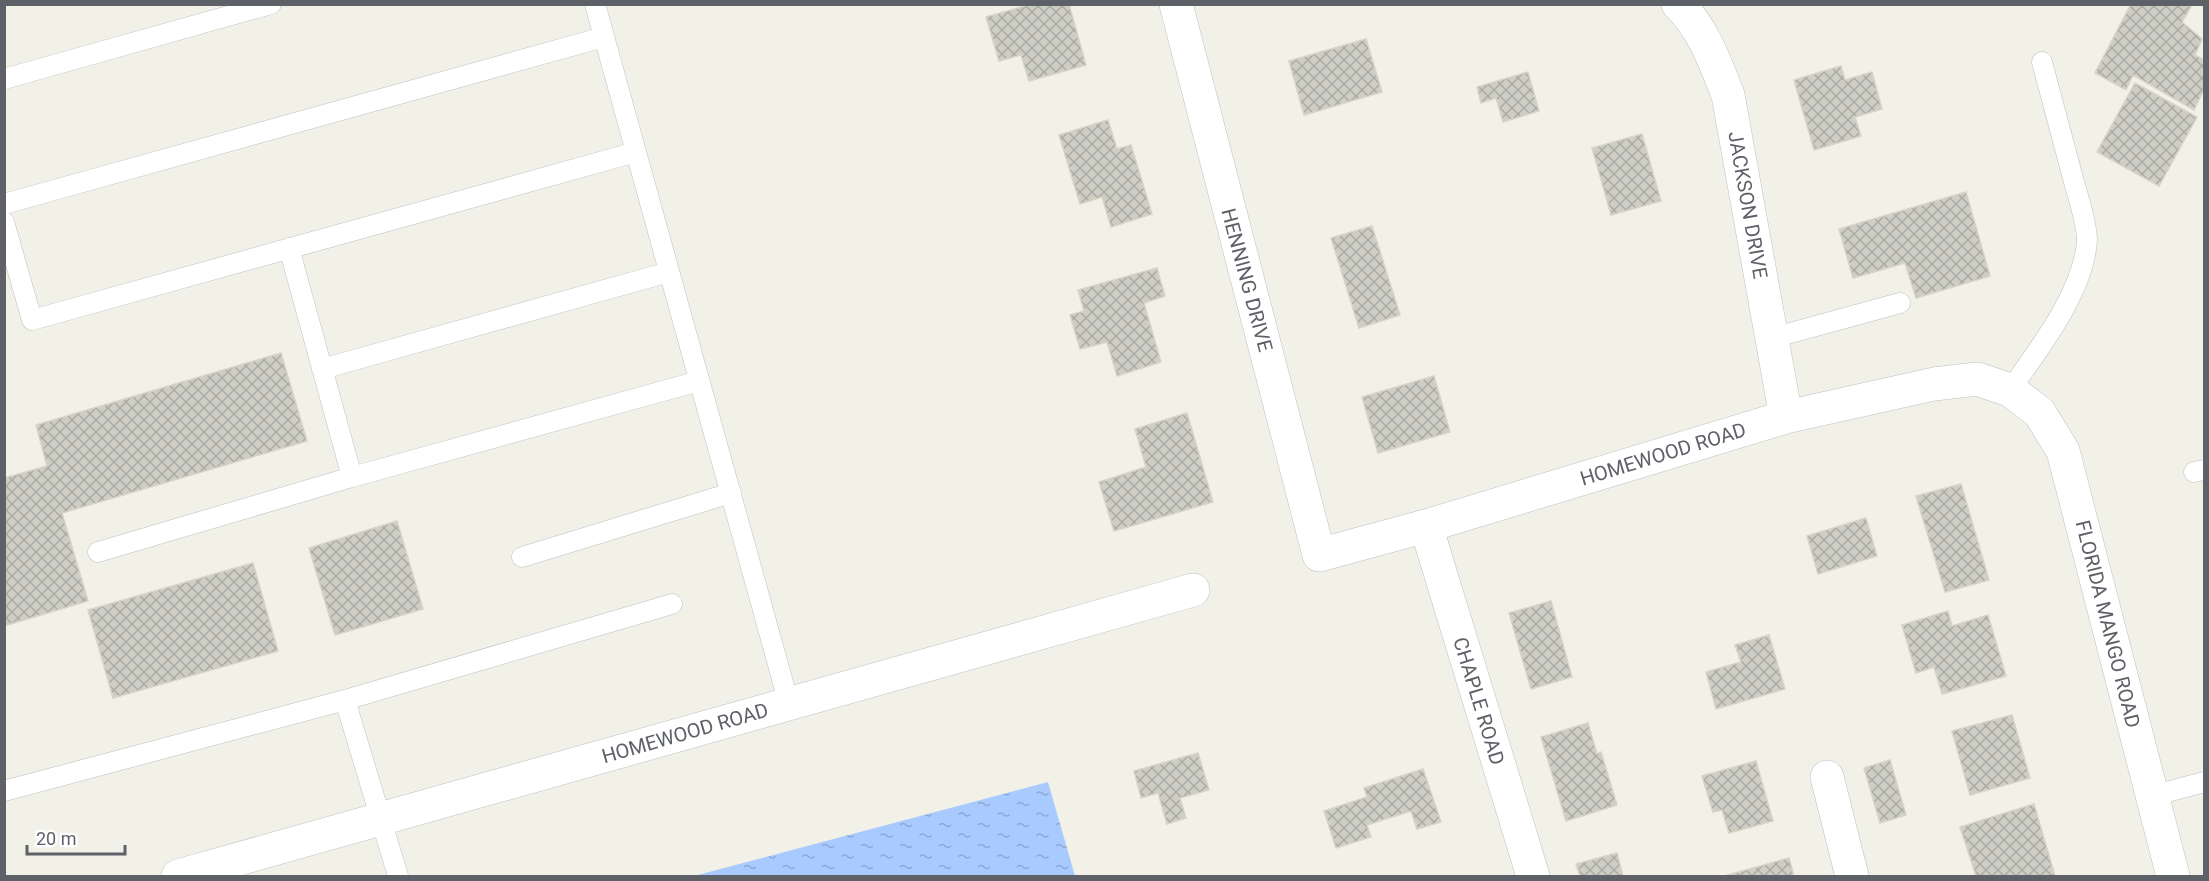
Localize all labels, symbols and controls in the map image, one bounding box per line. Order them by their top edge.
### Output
street label: JACKSON DRIVE [1723,129,1773,281]
street label: HENNING DRIVE [1216,206,1278,354]
street label: HOMEWOOD ROAD [1577,417,1749,491]
street label: FLORIDA MANGO ROAD [2071,518,2145,730]
street label: CHAPLE ROAD [1448,634,1510,768]
street label: HOMEWOOD ROAD [599,698,771,768]
scale bar [27,818,124,856]
text: 20 m [36,828,76,849]

